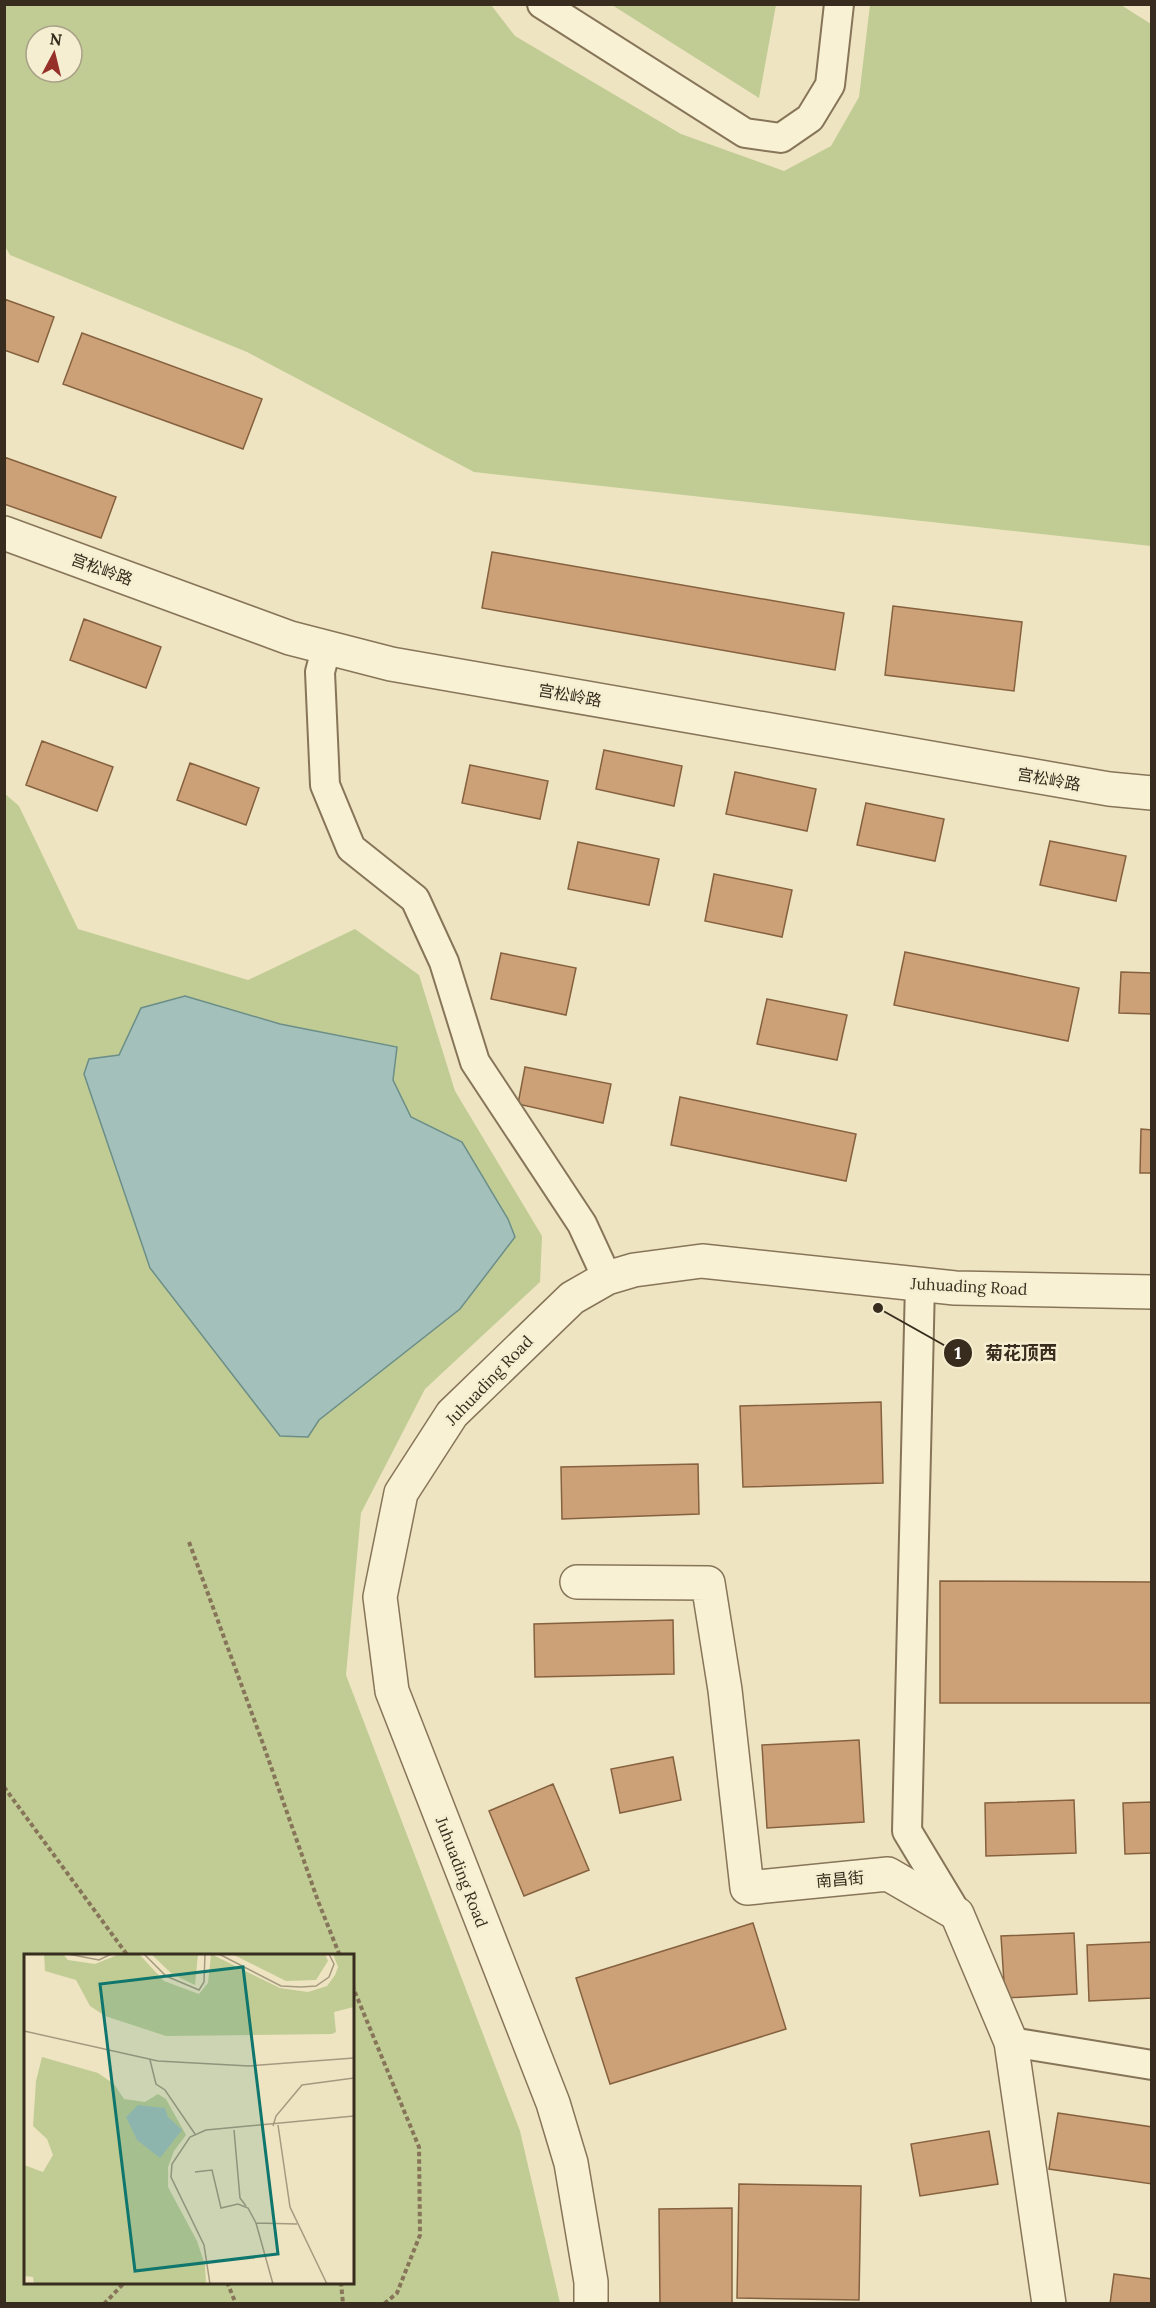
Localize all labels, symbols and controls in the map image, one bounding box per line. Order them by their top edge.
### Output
north arrow [24,24,84,84]
text: N [48,28,63,50]
street label: 宫松岭路 [69,549,135,589]
street label: 宫松岭路 [537,680,603,710]
street label: 宫松岭路 [1016,764,1082,794]
street label: Juhuading Road [909,1273,1028,1299]
street label: Juhuading Road [441,1331,537,1430]
callout: 菊花顶西 [943,1335,1069,1371]
text: 1 [954,1341,962,1364]
text: 菊花顶西 [985,1341,1057,1364]
street label: Juhuading Road [431,1813,492,1931]
street label: 南昌街 [815,1867,865,1891]
inset map [24,1954,354,2284]

